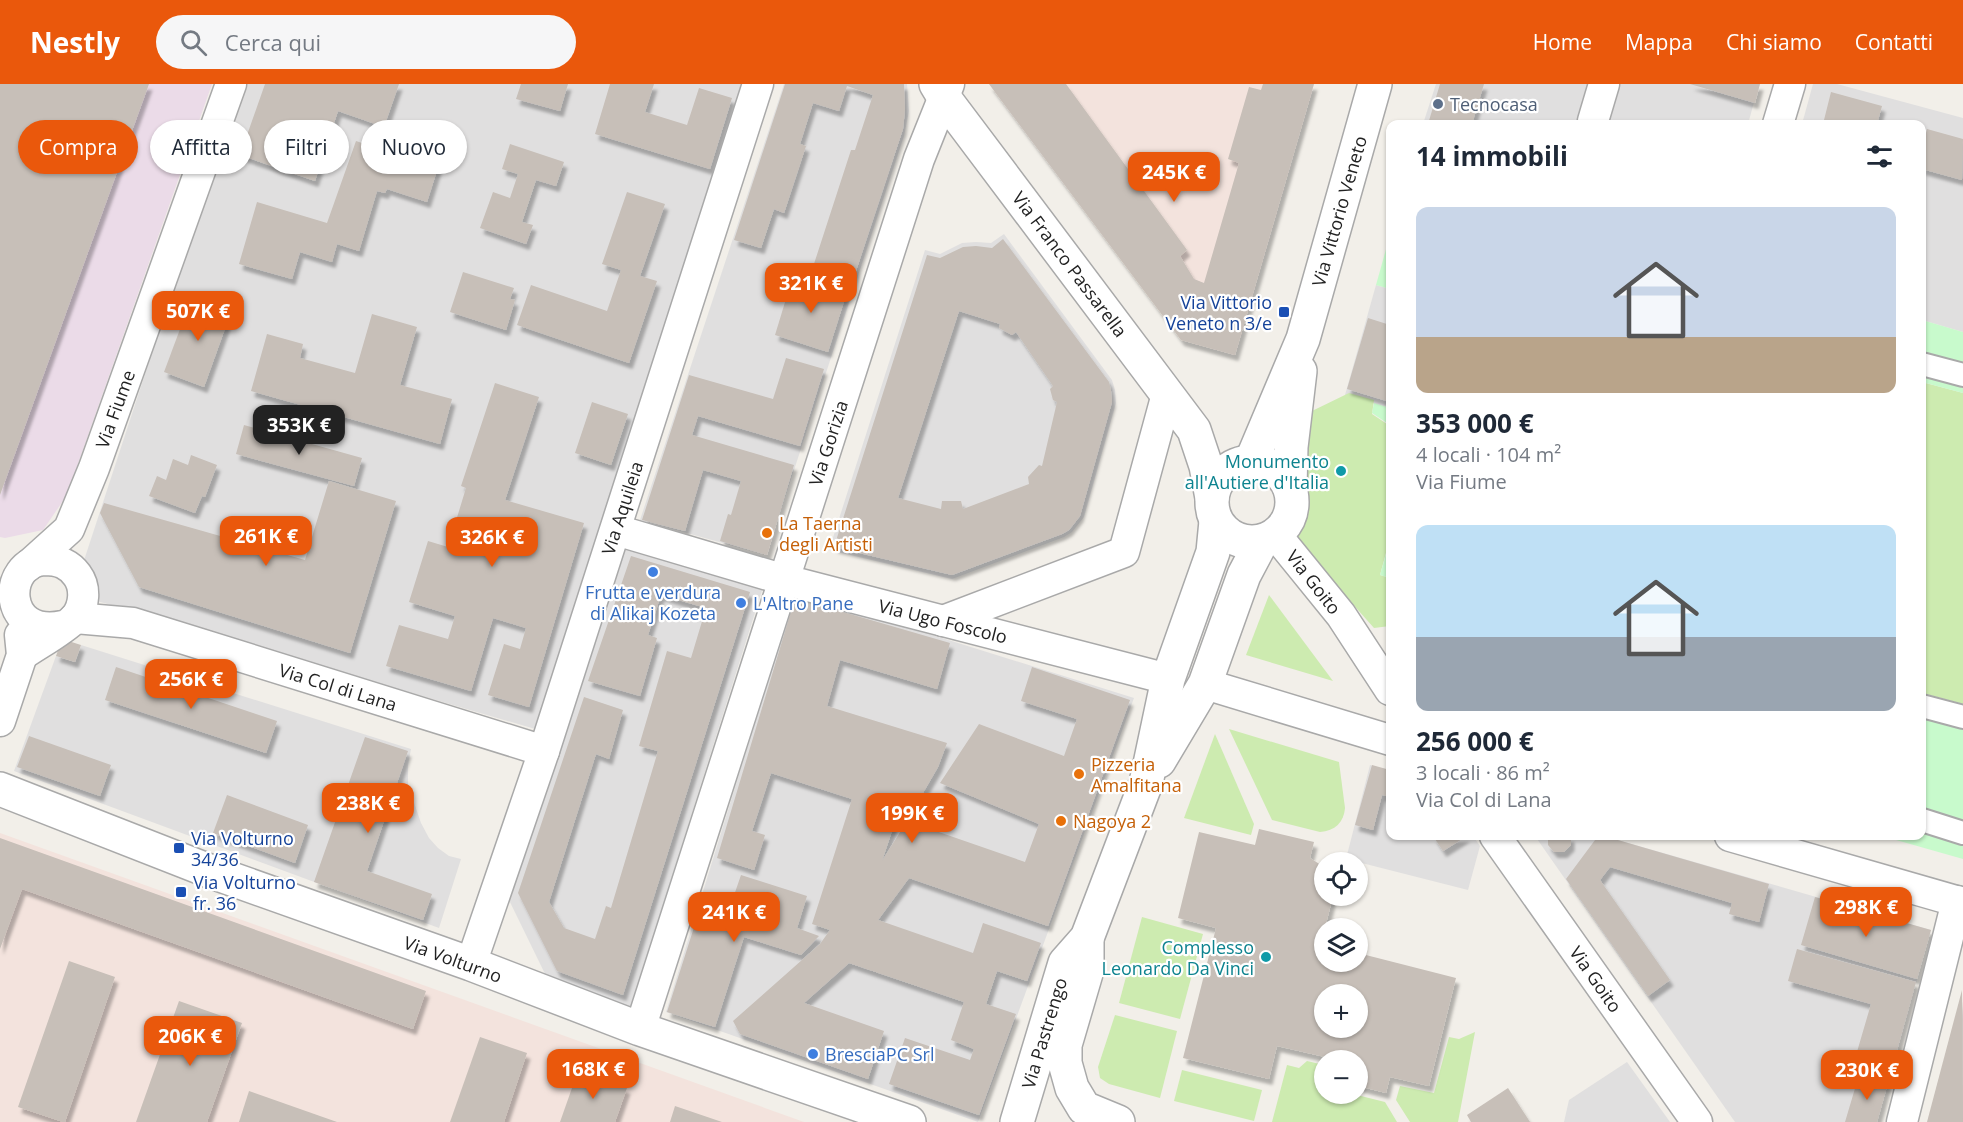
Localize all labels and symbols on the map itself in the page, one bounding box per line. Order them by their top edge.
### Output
place label: Tecnocasa [1450,92,1538,116]
marker: Tecnocasa [1431,97,1445,111]
street label: Via Vittorio Veneto [1306,133,1372,289]
pin: 245K € [1125,152,1223,203]
street label: Via Franco Passarella [1007,186,1133,342]
pin: 321K € [762,263,860,314]
place label: Via Vittorio Veneto n 3/e [1165,290,1272,335]
pin: 507K € [149,291,247,342]
marker: Via Vittorio Veneto n 3/e [1277,305,1291,319]
street label: Via Fiume [90,367,140,451]
street label: Via Gorizia [803,397,853,489]
pin: 353K € [250,405,348,456]
place label: Monumento all'Autiere d'Italia [1185,449,1329,494]
street label: Via Aquileia [596,458,648,558]
marker: Monumento all'Autiere d'Italia [1334,464,1348,478]
place label: La Taerna degli Artisti [779,511,873,556]
pin: 261K € [217,516,315,567]
pin: 326K € [443,517,541,568]
marker: La Taerna degli Artisti [760,526,774,540]
street label: Via Goito [1281,545,1347,619]
marker: Frutta e verdura di Alikaj Kozeta [646,565,660,579]
place label: Frutta e verdura di Alikaj Kozeta [585,580,721,625]
place label: L'Altro Pane [753,591,854,615]
street label: Via Ugo Foscolo [876,593,1010,649]
marker: L'Altro Pane [734,596,748,610]
street label: Via Col di Lana [276,658,400,716]
pin: 256K € [142,659,240,710]
place label: Pizzeria Amalfitana [1091,752,1182,797]
marker: Pizzeria Amalfitana [1072,767,1086,781]
pin: 238K € [319,783,417,834]
pin: 199K € [863,793,961,844]
place label: Nagoya 2 [1073,809,1151,833]
marker: Nagoya 2 [1054,814,1068,828]
place label: Via Volturno 34/36 [191,826,294,871]
marker: Via Volturno 34/36 [172,841,186,855]
place label: Via Volturno fr. 36 [193,870,296,915]
marker: Via Volturno fr. 36 [174,885,188,899]
pin: 298K € [1817,887,1915,938]
pin: 241K € [685,892,783,943]
street label: Via Volturno [401,930,505,988]
place label: Complesso Leonardo Da Vinci [1102,935,1254,980]
street label: Via Goito [1564,941,1628,1017]
marker: Complesso Leonardo Da Vinci [1259,950,1273,964]
street label: Via Pastrengo [1016,975,1072,1091]
pin: 206K € [141,1016,239,1067]
place label: BresciaPC Srl [825,1042,934,1066]
marker: BresciaPC Srl [806,1047,820,1061]
pin: 168K € [544,1049,642,1100]
pin: 230K € [1818,1050,1916,1101]

